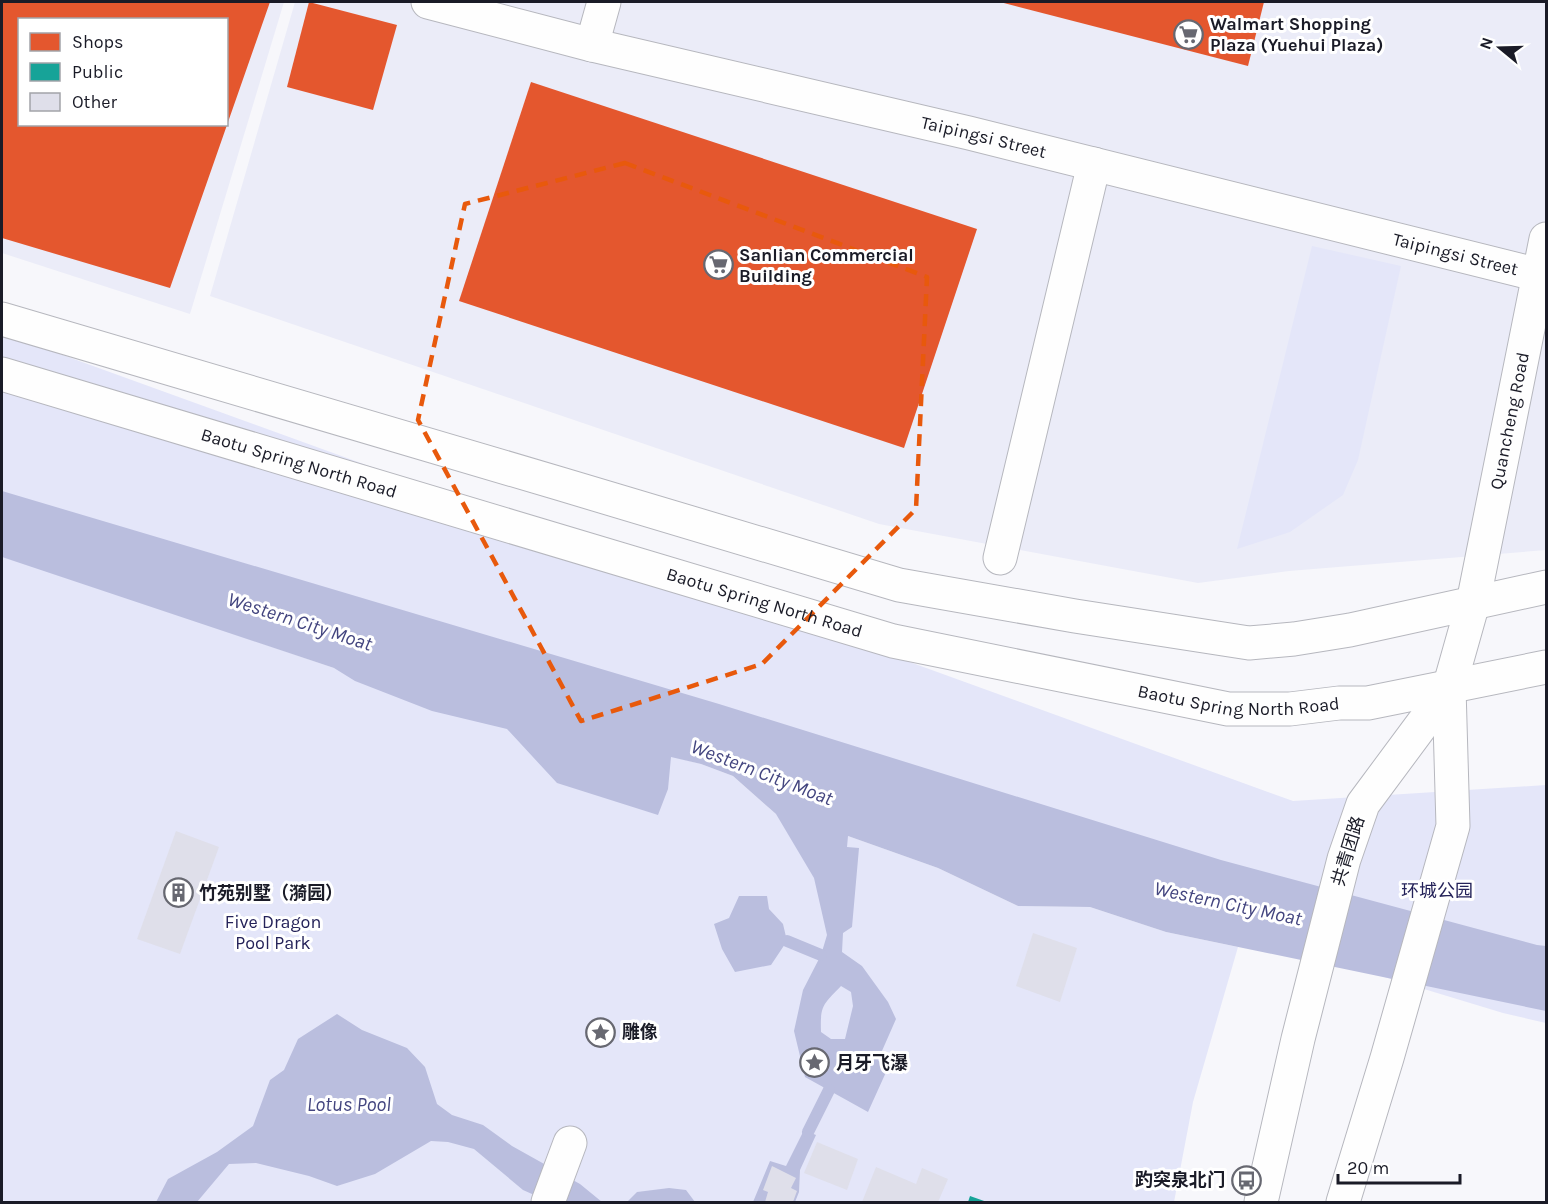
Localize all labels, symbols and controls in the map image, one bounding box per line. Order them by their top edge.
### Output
place label: Walmart Shopping Plaza (Yuehui Plaza) [1210,13,1384,56]
legend [18,18,228,126]
supermarket icon: Walmart Shopping Plaza (Yuehui Plaza) [1173,18,1205,50]
north arrow [1470,18,1530,78]
text: Shops [72,31,124,53]
text: N [1475,35,1497,52]
text: Public [72,61,123,83]
text: Other [72,91,117,113]
street label: Taipingsi Street [919,111,1049,163]
street label: Taipingsi Street [1391,228,1521,280]
place label: Sanlian Commercial Building [739,244,914,287]
supermarket icon: Sanlian Commercial Building [702,249,734,281]
street label: Quancheng Road [1485,350,1534,491]
street label: Baotu Spring North Road [198,423,400,503]
street label: Baotu Spring North Road [664,563,865,642]
water label: Western City Moat [225,587,375,656]
street label: Baotu Spring North Road [1136,680,1341,721]
water label: Western City Moat [688,735,836,810]
street label: 共青团路 [1327,813,1369,889]
building icon: 竹苑别墅（漪园） [162,877,194,909]
water label: Western City Moat [1152,877,1304,930]
park label: 环城公园 [1401,880,1473,902]
place label: 竹苑别墅（漪园） [199,882,343,904]
park label: Five Dragon Pool Park [225,911,321,954]
place icon: 雕像 [585,1016,617,1048]
place label: 雕像 [622,1021,658,1043]
place icon: 月牙飞瀑 [799,1047,831,1079]
place label: 月牙飞瀑 [836,1052,908,1074]
water label: Lotus Pool [307,1093,391,1116]
scale bar [1338,1147,1460,1185]
text: 20 m [1347,1157,1389,1179]
bus stop icon: 趵突泉北门 [1230,1164,1262,1196]
place label: 趵突泉北门 [1135,1169,1225,1191]

